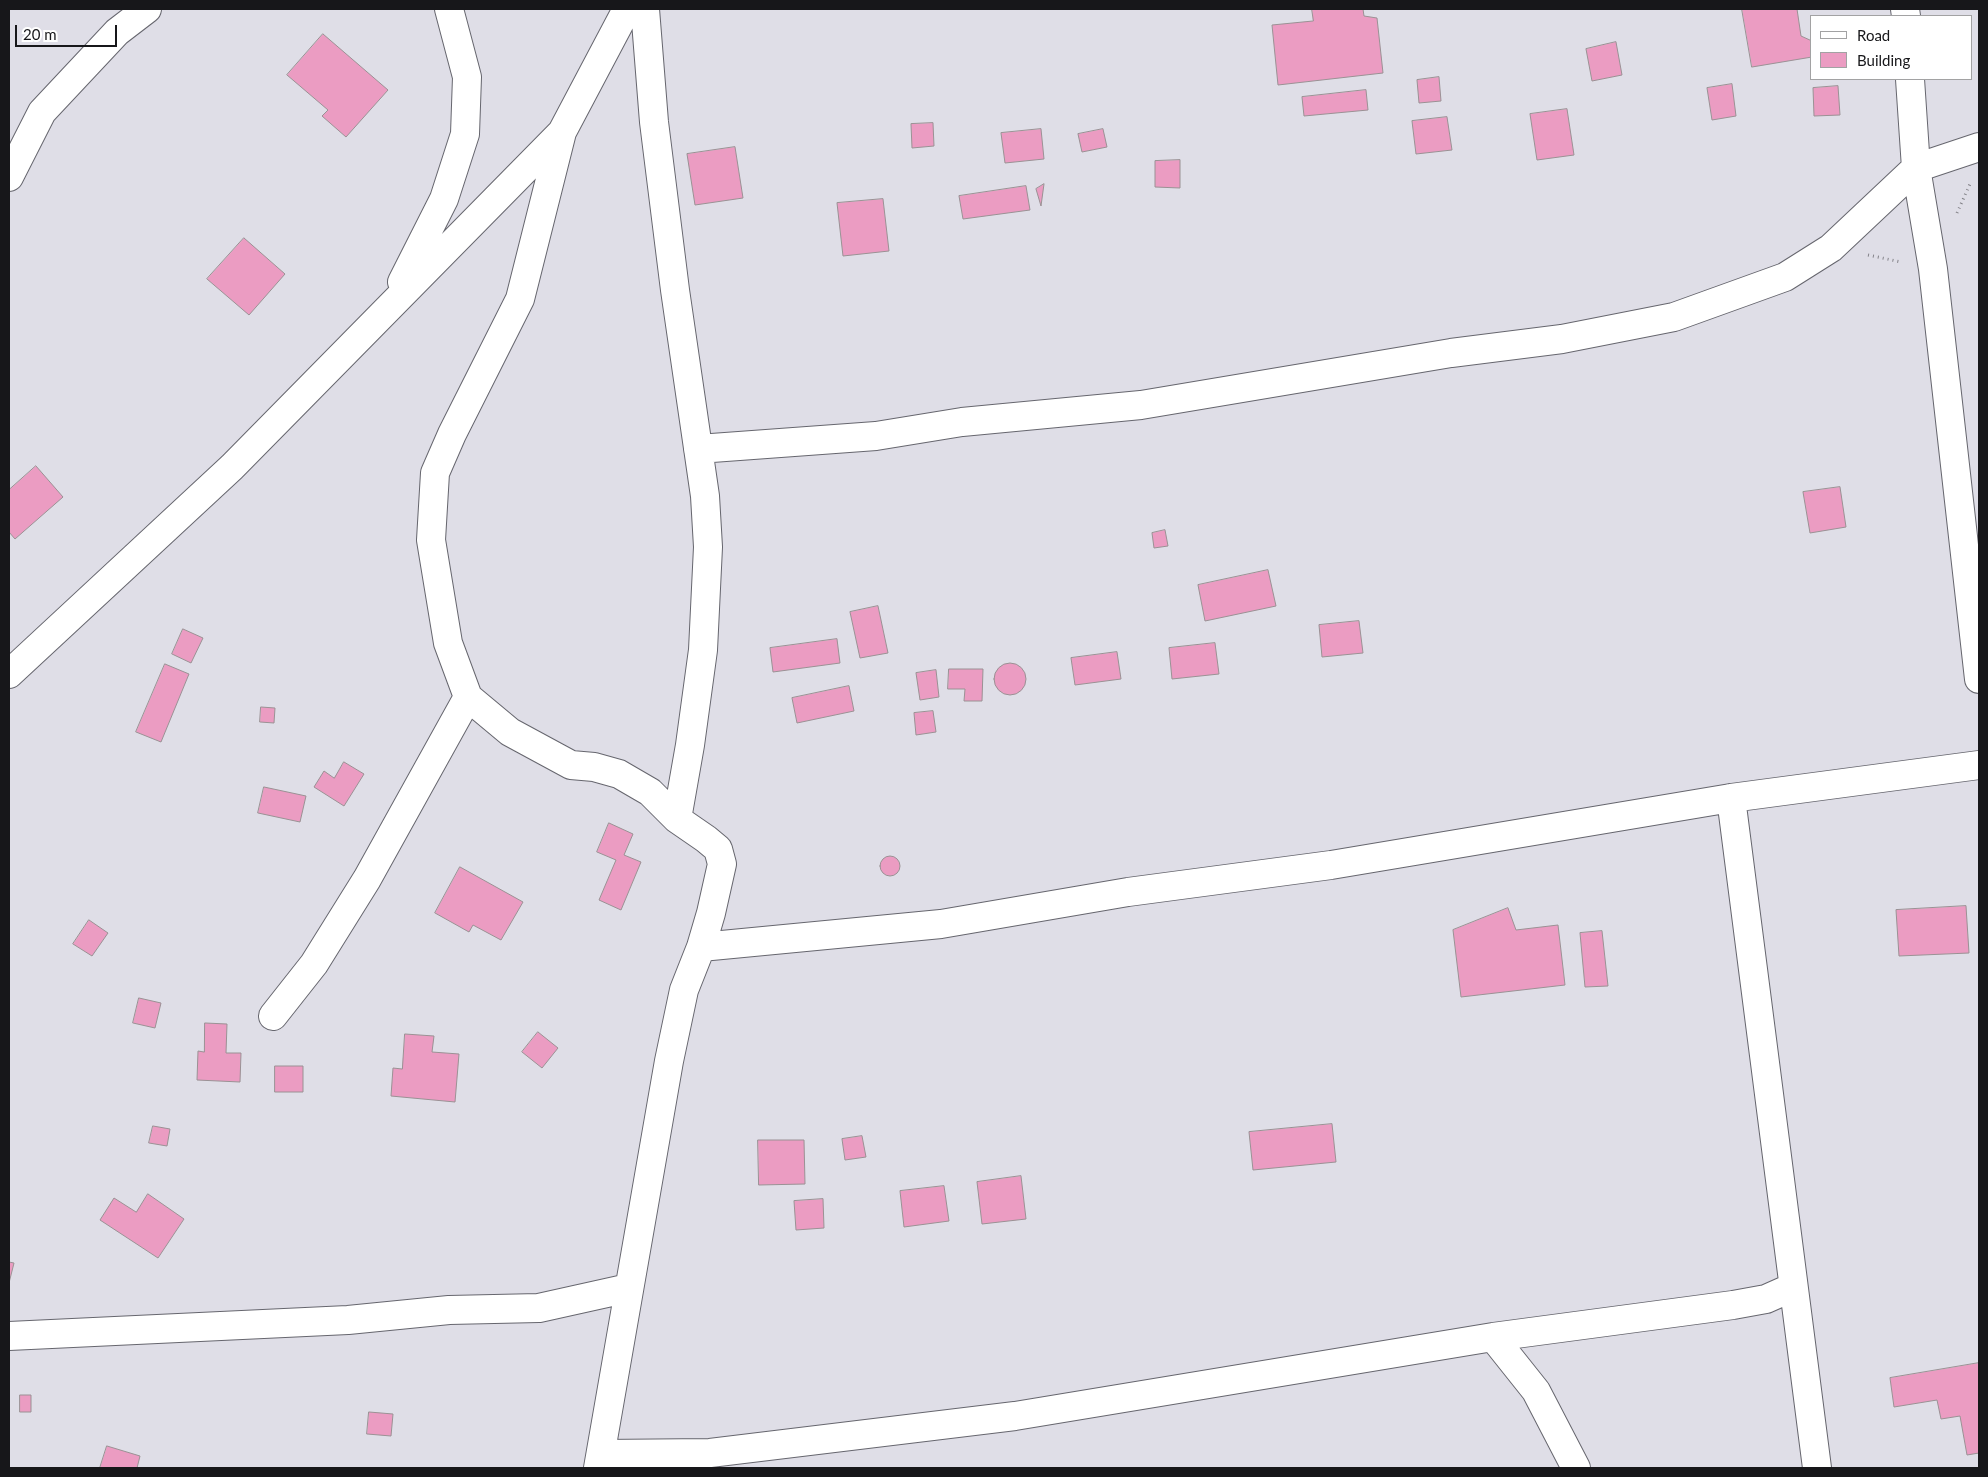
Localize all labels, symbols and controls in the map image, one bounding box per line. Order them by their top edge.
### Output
scale bar [18,15,120,47]
legend [1810,15,1973,80]
text: 20 m [23,25,57,43]
text: Road [1857,26,1890,44]
text: Building [1857,51,1910,69]

